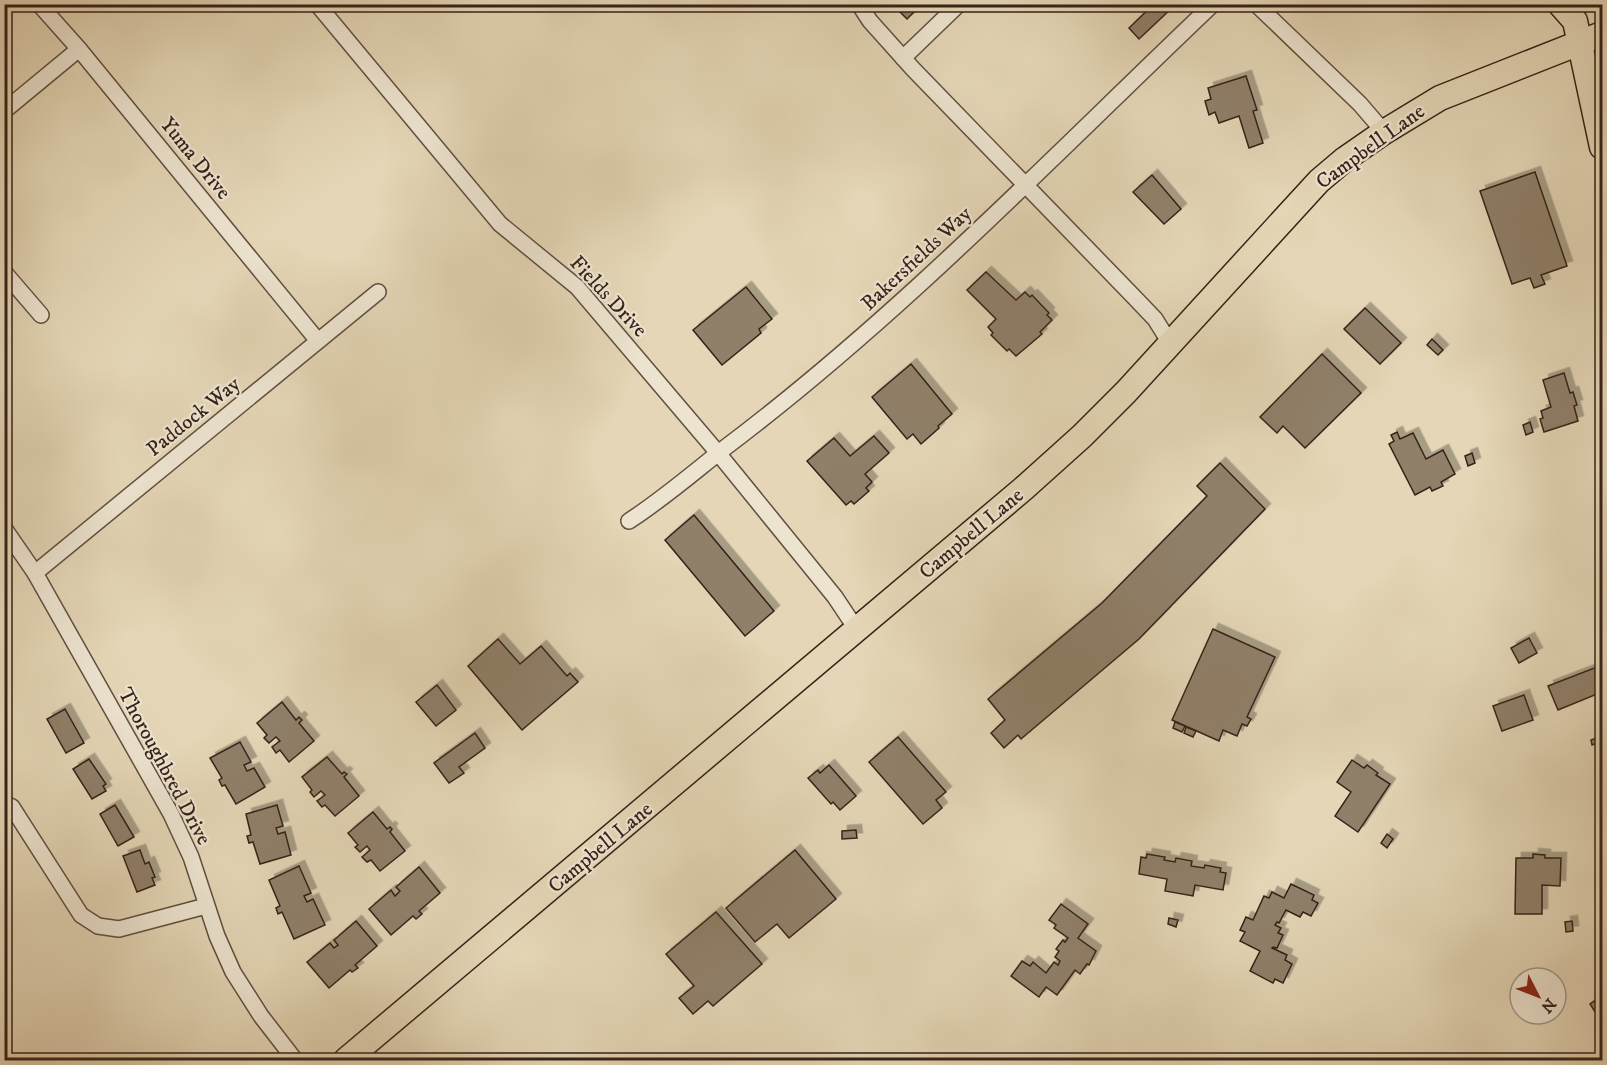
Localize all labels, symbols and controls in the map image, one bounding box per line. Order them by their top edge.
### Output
street label: Campbell Lane [1311,98,1430,195]
street label: Yuma Drive [154,112,236,205]
street label: Bakersfields Way [856,200,978,317]
street label: Fields Drive [564,250,653,343]
street label: Paddock Way [142,370,247,462]
street label: Campbell Lane [914,482,1029,585]
street label: Thoroughbred Drive [112,683,217,850]
street label: Campbell Lane [543,796,658,899]
north arrow [1508,966,1568,1026]
text: N [1537,994,1560,1017]

